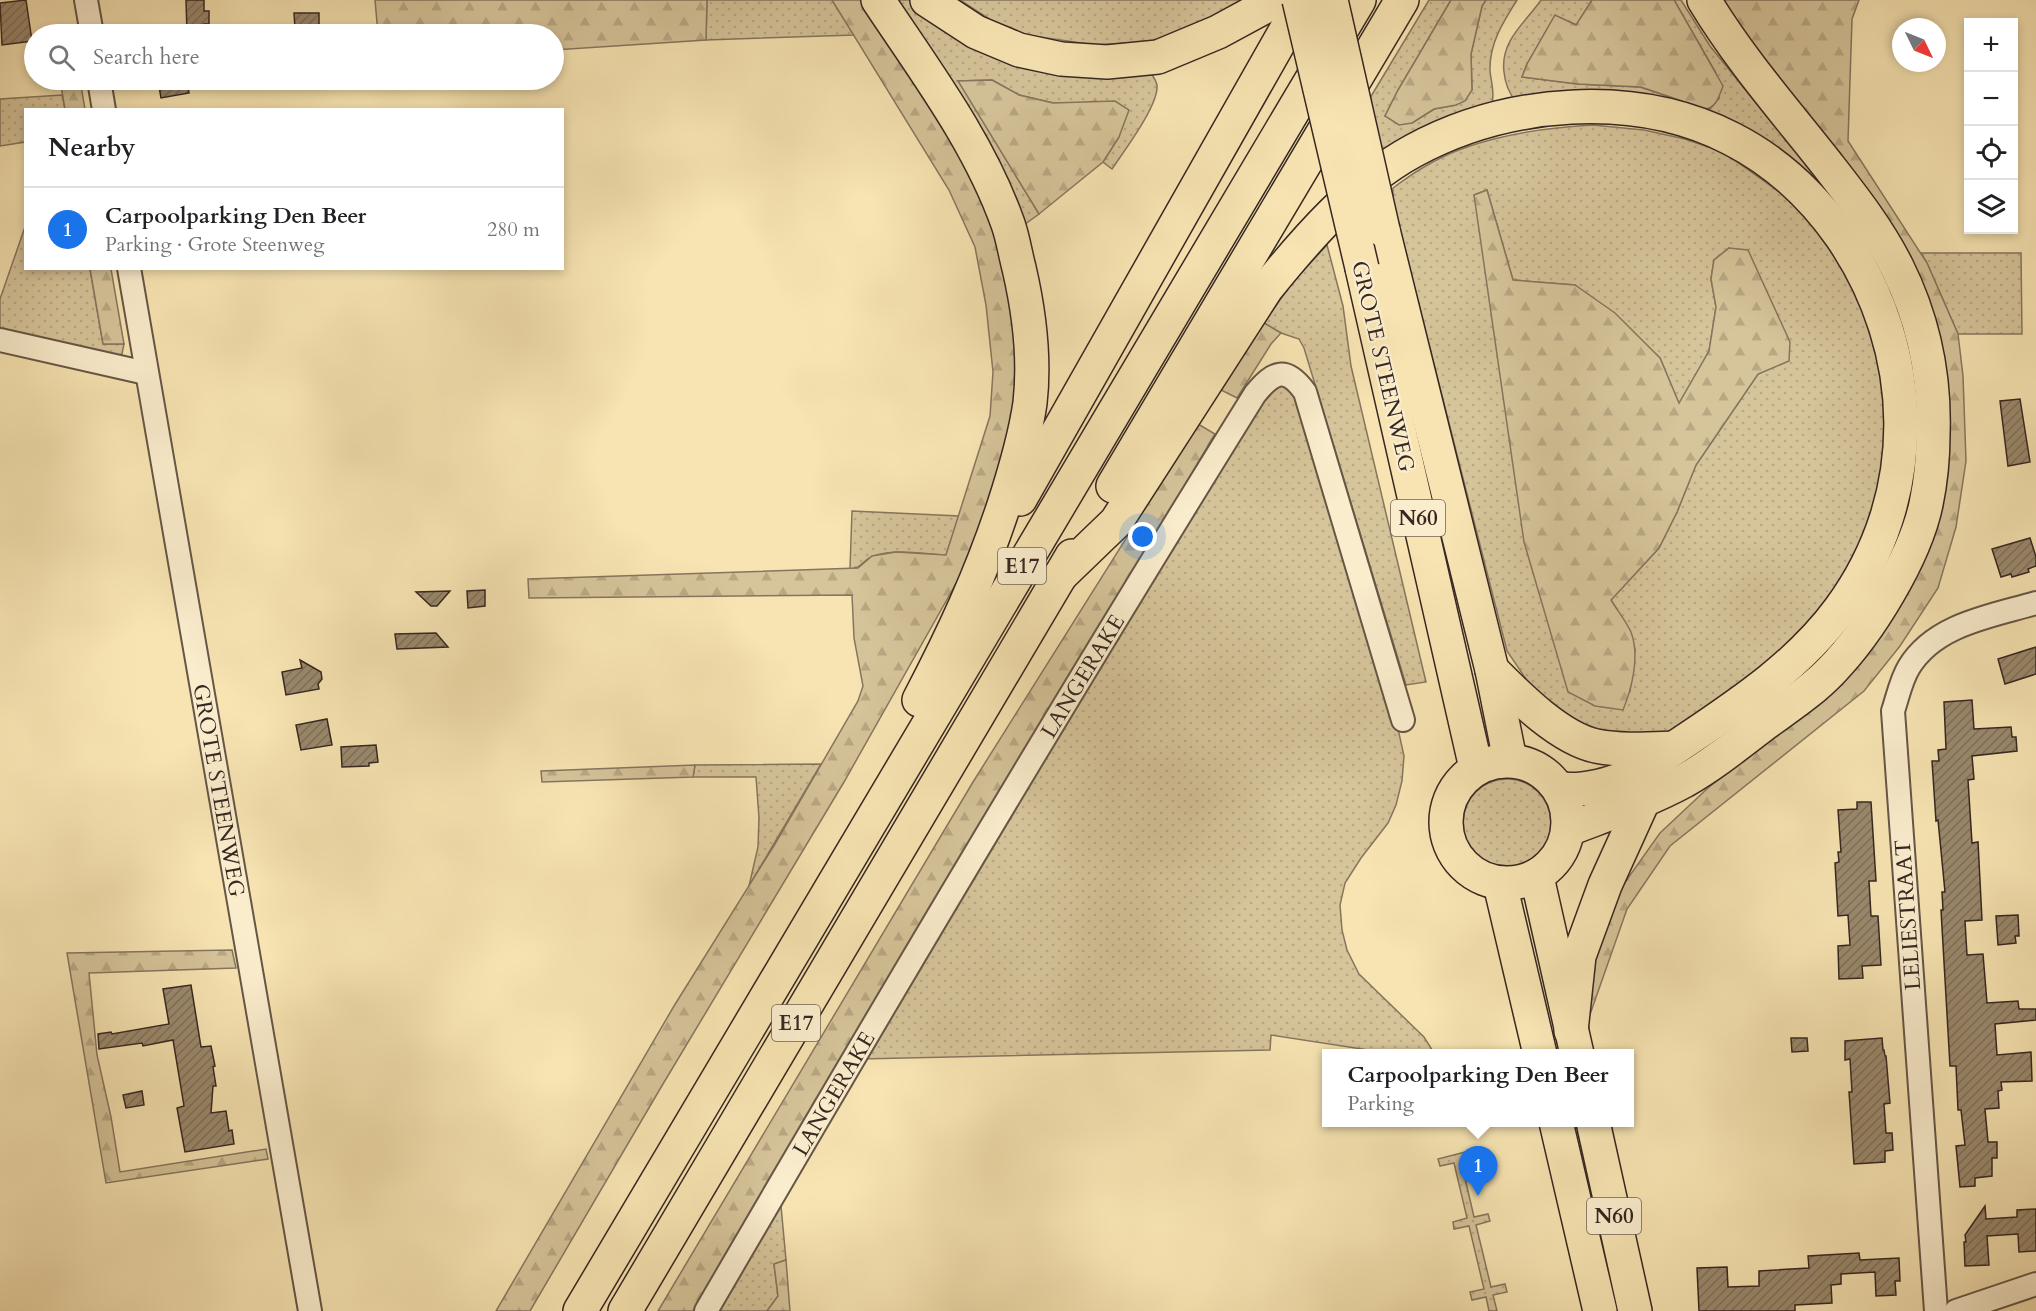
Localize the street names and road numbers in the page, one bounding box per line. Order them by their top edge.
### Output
street label: GROTE STEENWEG [1344,258,1422,475]
road number: N60 [1391,500,1445,536]
road number: E17 [998,548,1046,584]
street label: LANGERAKE [1034,609,1132,744]
street label: GROTE STEENWEG [185,682,252,899]
street label: LELIESTRAAT [1888,839,1928,991]
road number: E17 [772,1005,820,1041]
street label: LANGERAKE [786,1026,882,1162]
road number: N60 [1587,1198,1641,1234]

